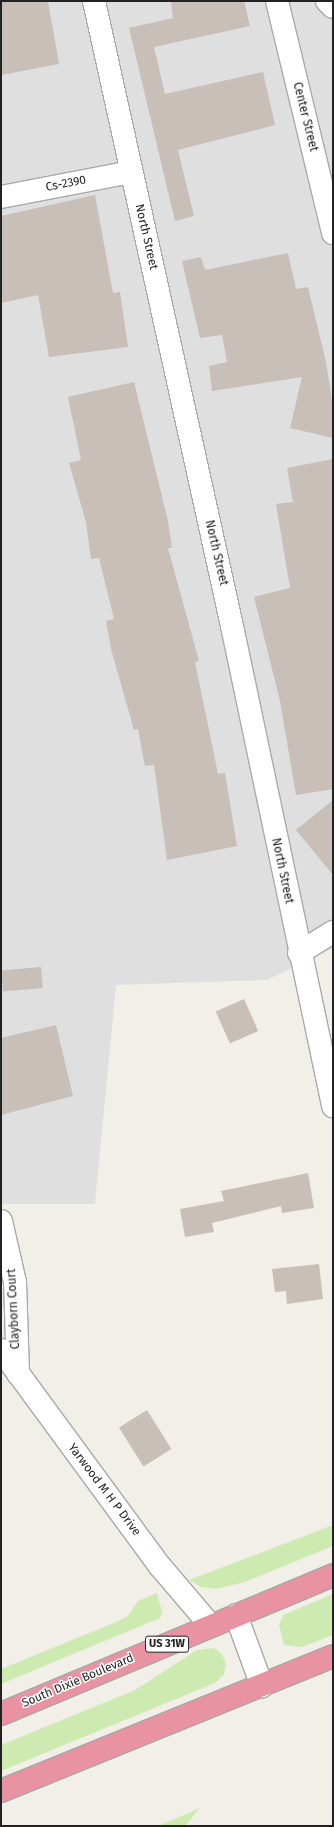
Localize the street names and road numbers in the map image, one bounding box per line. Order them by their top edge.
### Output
street label: Center Street [289,81,321,153]
street label: Cs-2390 [45,173,87,195]
street label: North Street [131,203,161,271]
street label: North Street [201,519,231,587]
street label: North Street [268,837,296,905]
street label: Clayborn Court [5,1268,23,1350]
street label: Yarwood M H P Drive [65,1441,143,1539]
road number: US 31W [145,1635,189,1653]
street label: South Dixie Boulevard [20,1651,136,1711]

